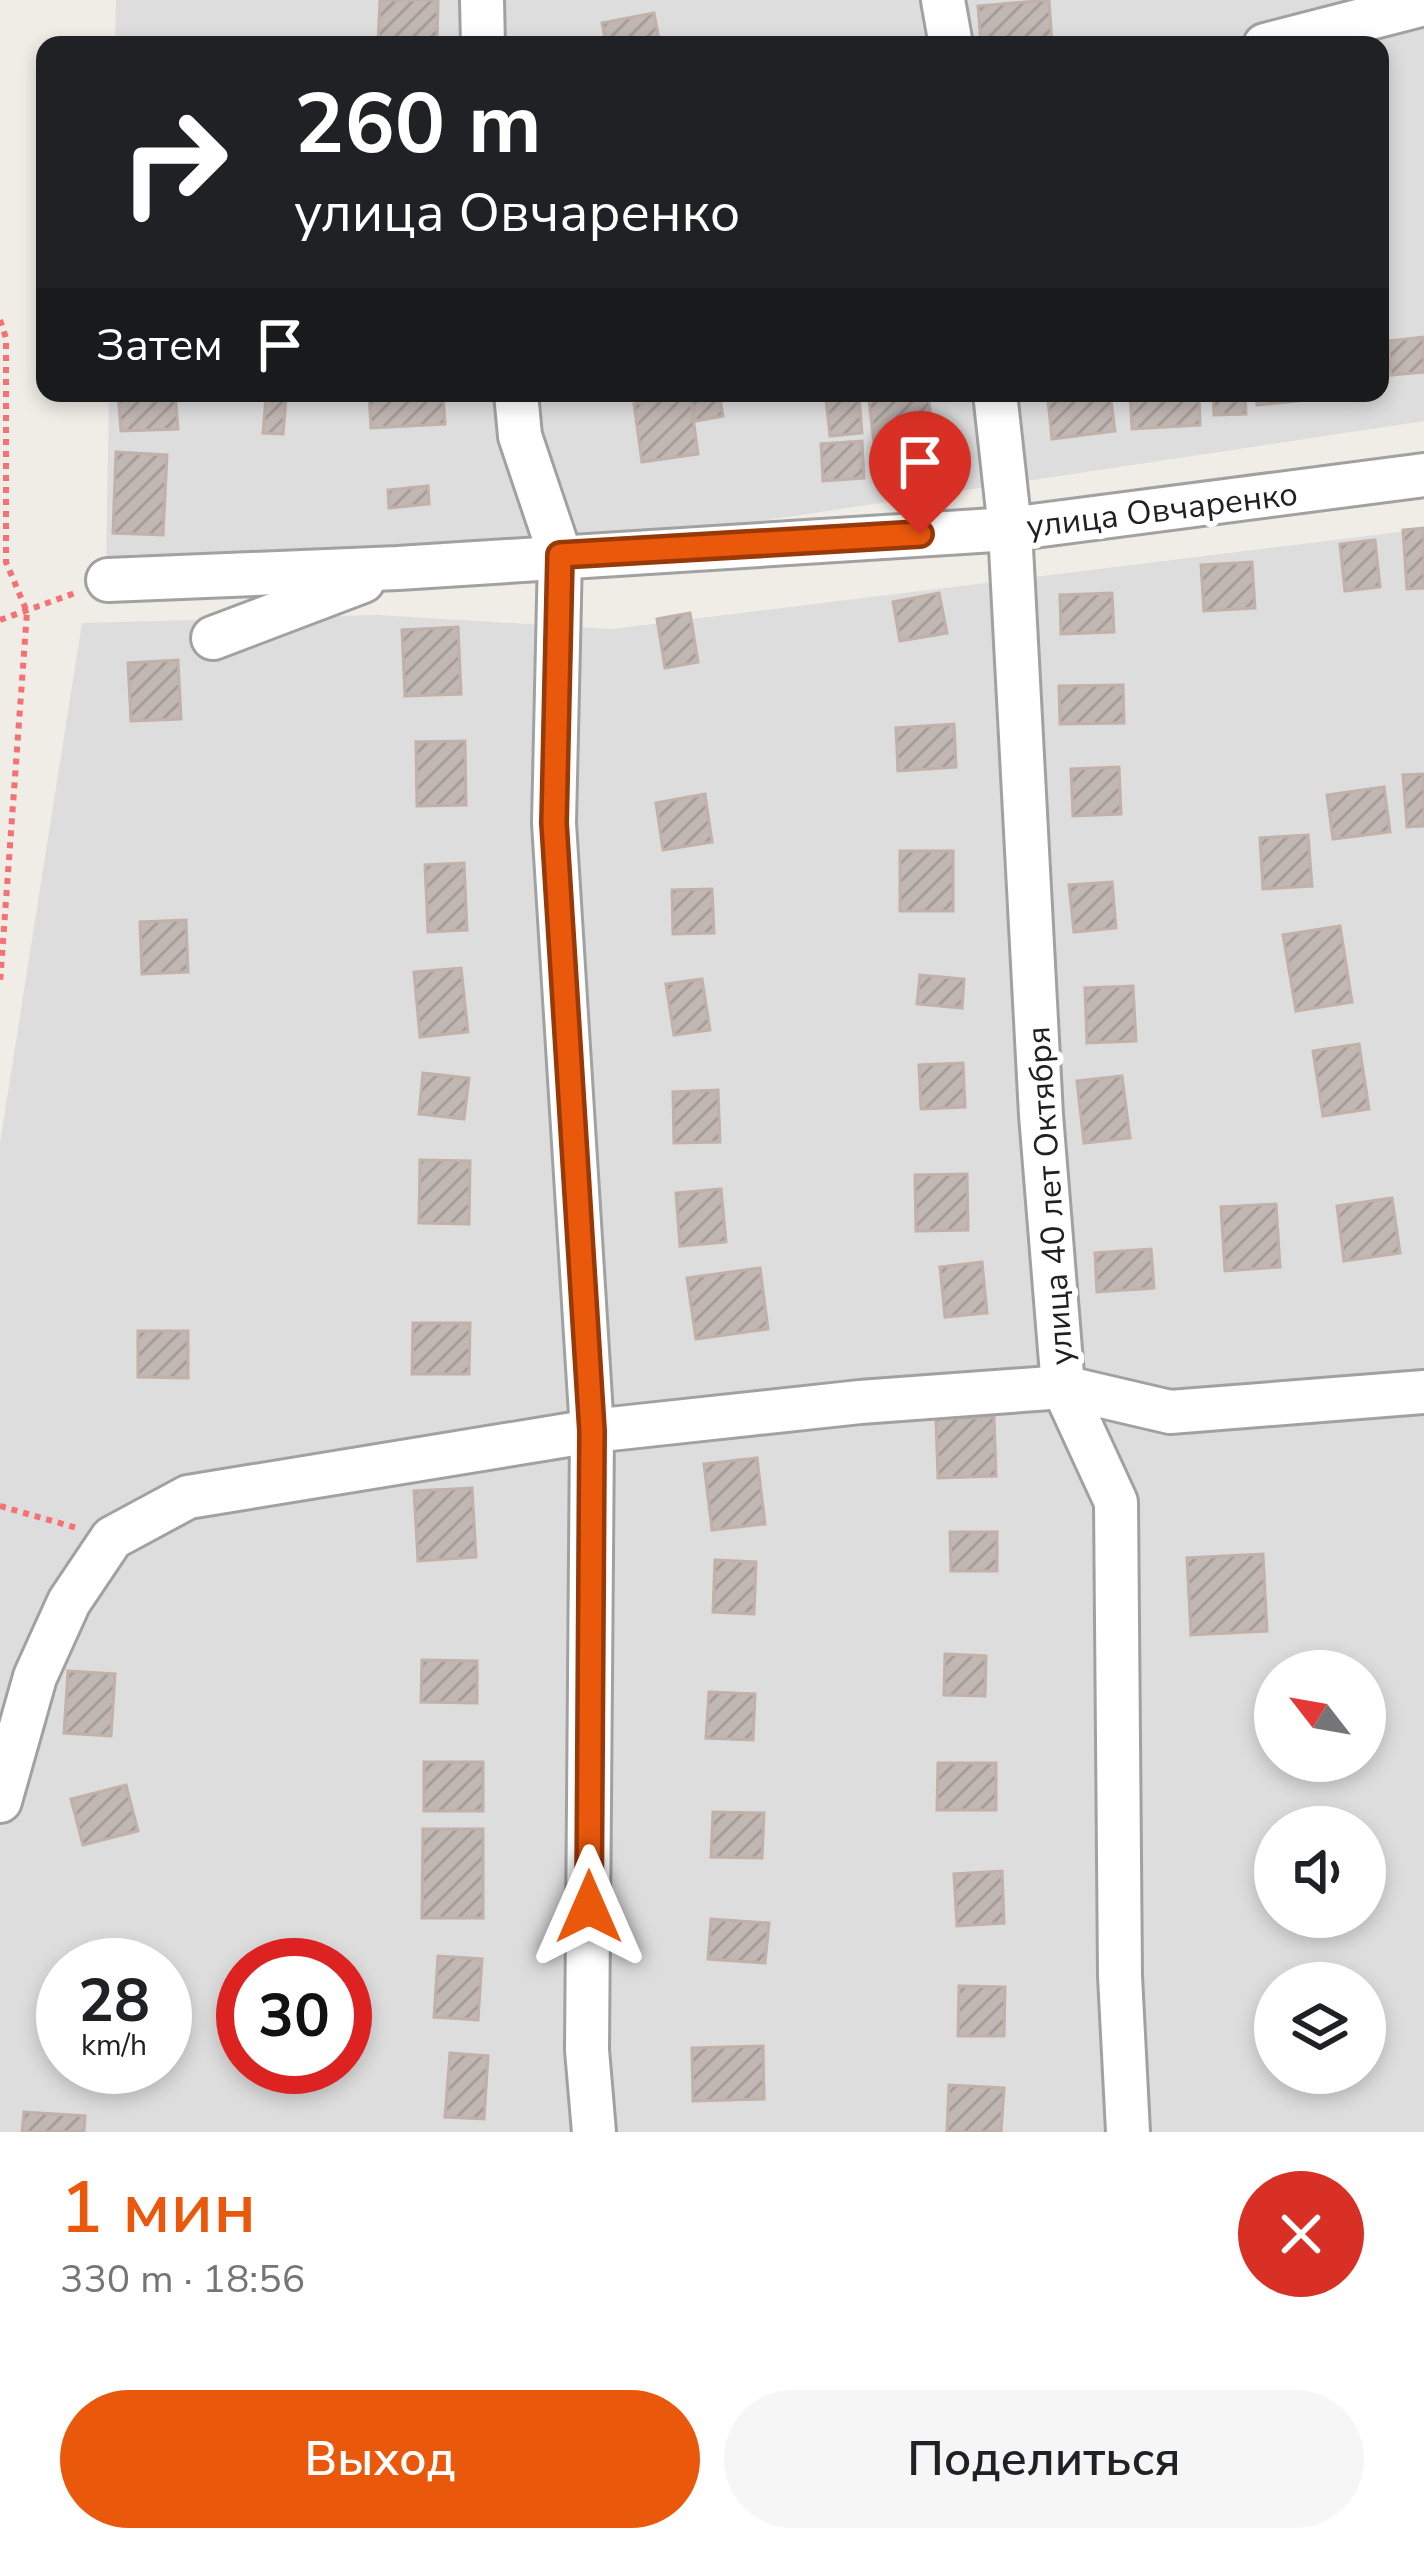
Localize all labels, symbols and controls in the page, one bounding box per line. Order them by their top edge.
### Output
text: 260 m [294,67,542,182]
icon: right [96,84,252,240]
text: улица Овчаренко [294,176,740,250]
icon: arrive [247,312,313,378]
text: Затем [96,315,223,376]
pin [869,411,971,534]
icon: arrive [887,429,953,495]
street label: улица Овчаренко [1024,472,1300,549]
street label: улица 40 лет Октября [1016,1025,1085,1367]
north arrow [1254,1650,1386,1782]
map controls [1254,1650,1386,2094]
button: sound [1254,1806,1386,1938]
position arrow [526,1844,652,1970]
speed limit sign: 30 [216,1938,372,2094]
text: 28 [78,1960,150,2042]
button: layers [1254,1962,1386,2094]
text: km/h [81,2025,147,2066]
text: 1 мин [60,2159,256,2257]
button: close [1238,2171,1364,2297]
text: 330 m · 18:56 [60,2253,305,2306]
button: Выход [60,2390,700,2528]
button: Поделиться [724,2390,1364,2528]

